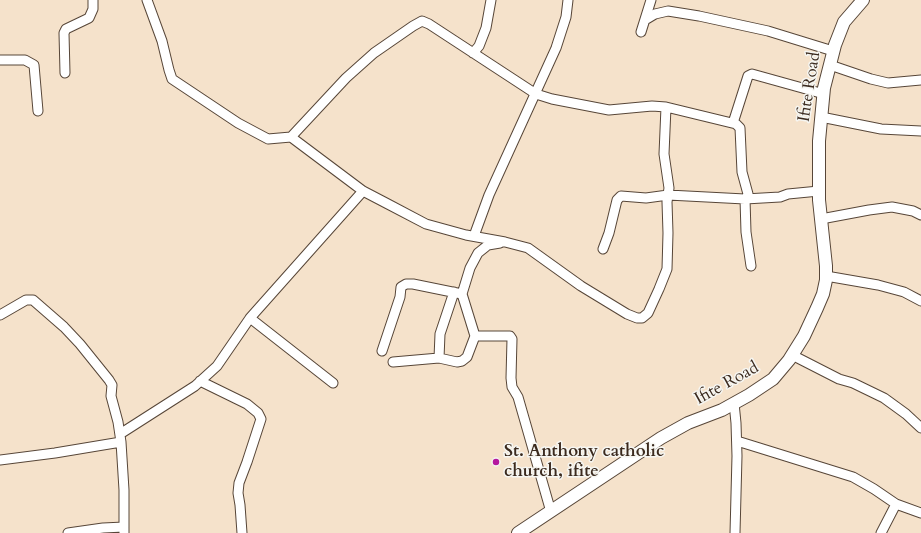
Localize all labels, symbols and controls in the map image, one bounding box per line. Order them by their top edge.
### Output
street label: Ifite Road [794,51,826,123]
street label: Ifite Road [691,358,763,410]
place label: St. Anthony catholic church, ifite [504,442,664,482]
marker: St. Anthony catholic church, ifite [491,457,501,467]

